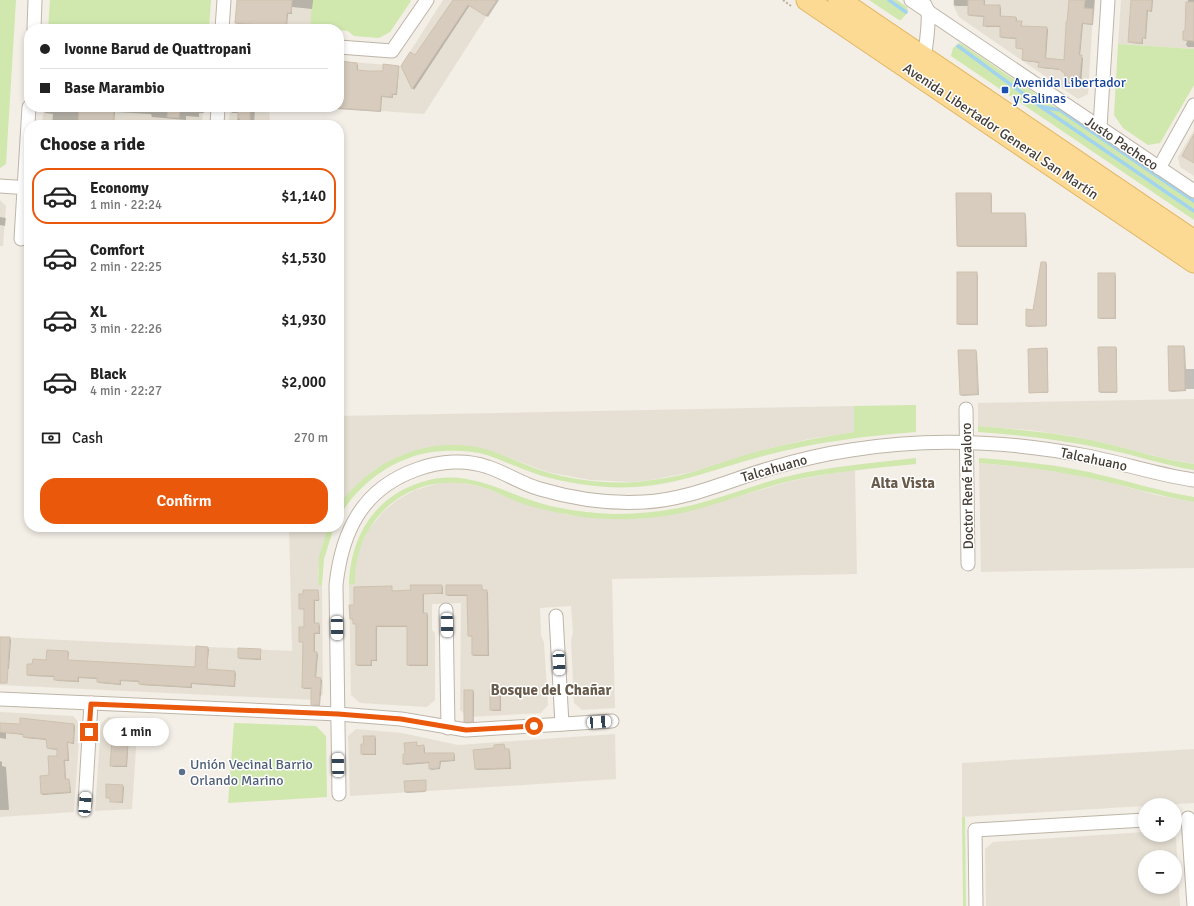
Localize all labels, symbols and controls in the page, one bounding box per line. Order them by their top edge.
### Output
text: Ivonne Barud de Quattropani [64,40,251,58]
street label: Avenida Libertador General San Martín [900,60,1102,203]
place label: Avenida Libertador y Salinas [1013,74,1127,107]
text: Base Marambio [64,79,164,97]
marker: Avenida Libertador y Salinas [1000,85,1010,95]
street label: Justo Pacheco [1082,113,1162,174]
text: Choose a ride [40,133,145,155]
icon: car [42,178,78,214]
text: Economy [90,179,149,197]
text: $1,140 [281,187,326,205]
text: 1 min · 22:24 [90,197,162,213]
icon: car [42,240,78,276]
text: Comfort [90,241,144,259]
text: $1,530 [281,249,326,267]
text: 2 min · 22:25 [90,259,162,275]
icon: car [42,302,78,338]
text: XL [90,303,107,321]
text: $1,930 [281,311,326,329]
text: 3 min · 22:26 [90,321,162,337]
icon: car [42,364,78,400]
text: Black [90,365,127,383]
text: $2,000 [281,373,326,391]
text: 4 min · 22:27 [90,383,162,399]
street label: Doctor René Favaloro [958,422,977,550]
icon: cash [40,427,62,449]
text: Cash [72,429,103,447]
text: 270 m [294,430,328,446]
street label: Talcahuano [1059,444,1129,475]
street label: Talcahuano [739,451,809,486]
district label: Alta Vista [871,474,935,492]
button: Confirm [40,478,328,524]
car [441,613,453,637]
car [331,616,343,640]
car [552,651,566,675]
district label: Bosque del Chañar [490,681,612,699]
car [587,715,611,729]
route start [525,717,543,735]
callout: 1 min [103,718,169,746]
route end [80,723,98,741]
text: 1 min [120,724,152,740]
car [332,753,344,777]
place label: Unión Vecinal Barrio Orlando Marino [190,756,313,789]
marker: Unión Vecinal Barrio Orlando Marino [177,767,187,777]
car [78,792,92,816]
map controls [1138,798,1182,894]
button: + [1138,798,1182,842]
button: − [1138,850,1182,894]

